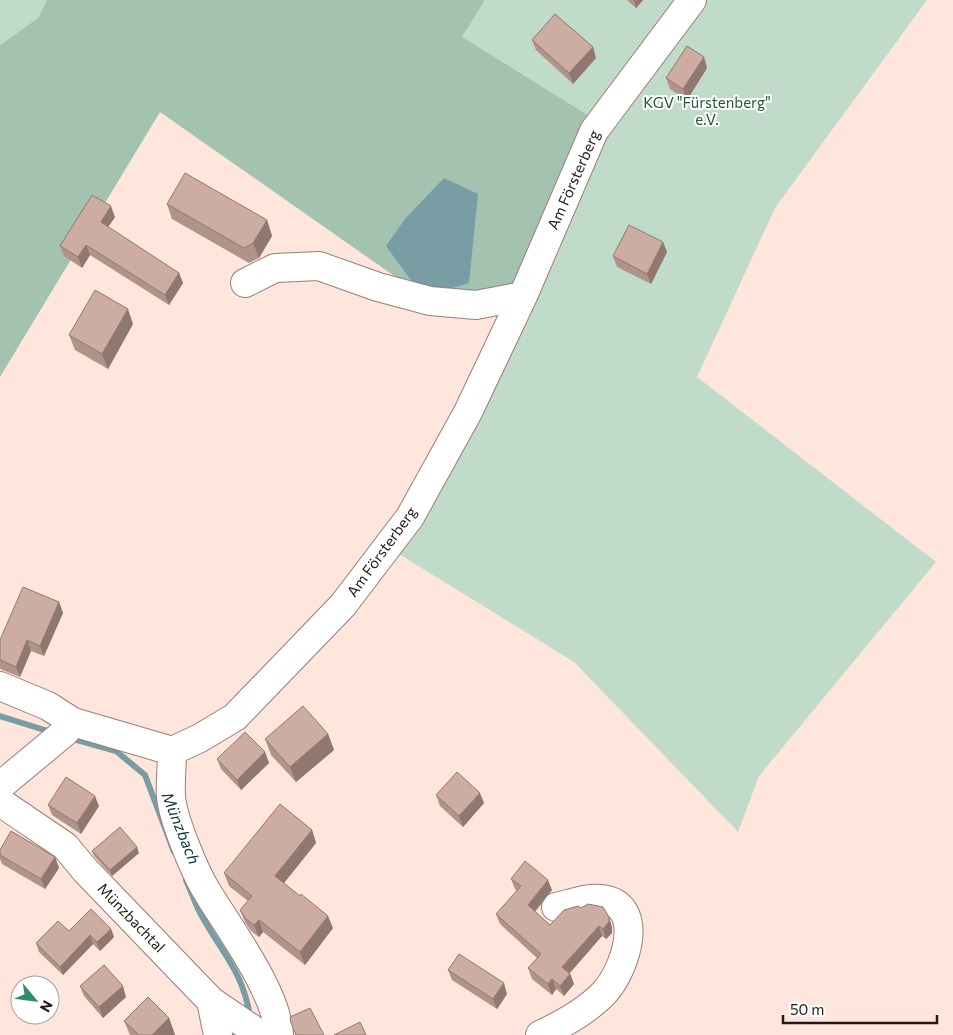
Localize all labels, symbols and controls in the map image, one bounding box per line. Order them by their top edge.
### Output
park label: KGV "Fürstenberg" e.V. [643,93,771,128]
street label: Am Försterberg [543,127,603,232]
street label: Am Försterberg [342,503,420,600]
water label: Münzbach [158,789,205,867]
street label: Münzbachtal [94,879,169,956]
north arrow [10,975,60,1025]
scale bar [783,992,937,1024]
text: N [37,998,57,1015]
text: 50 m [790,1000,824,1018]

